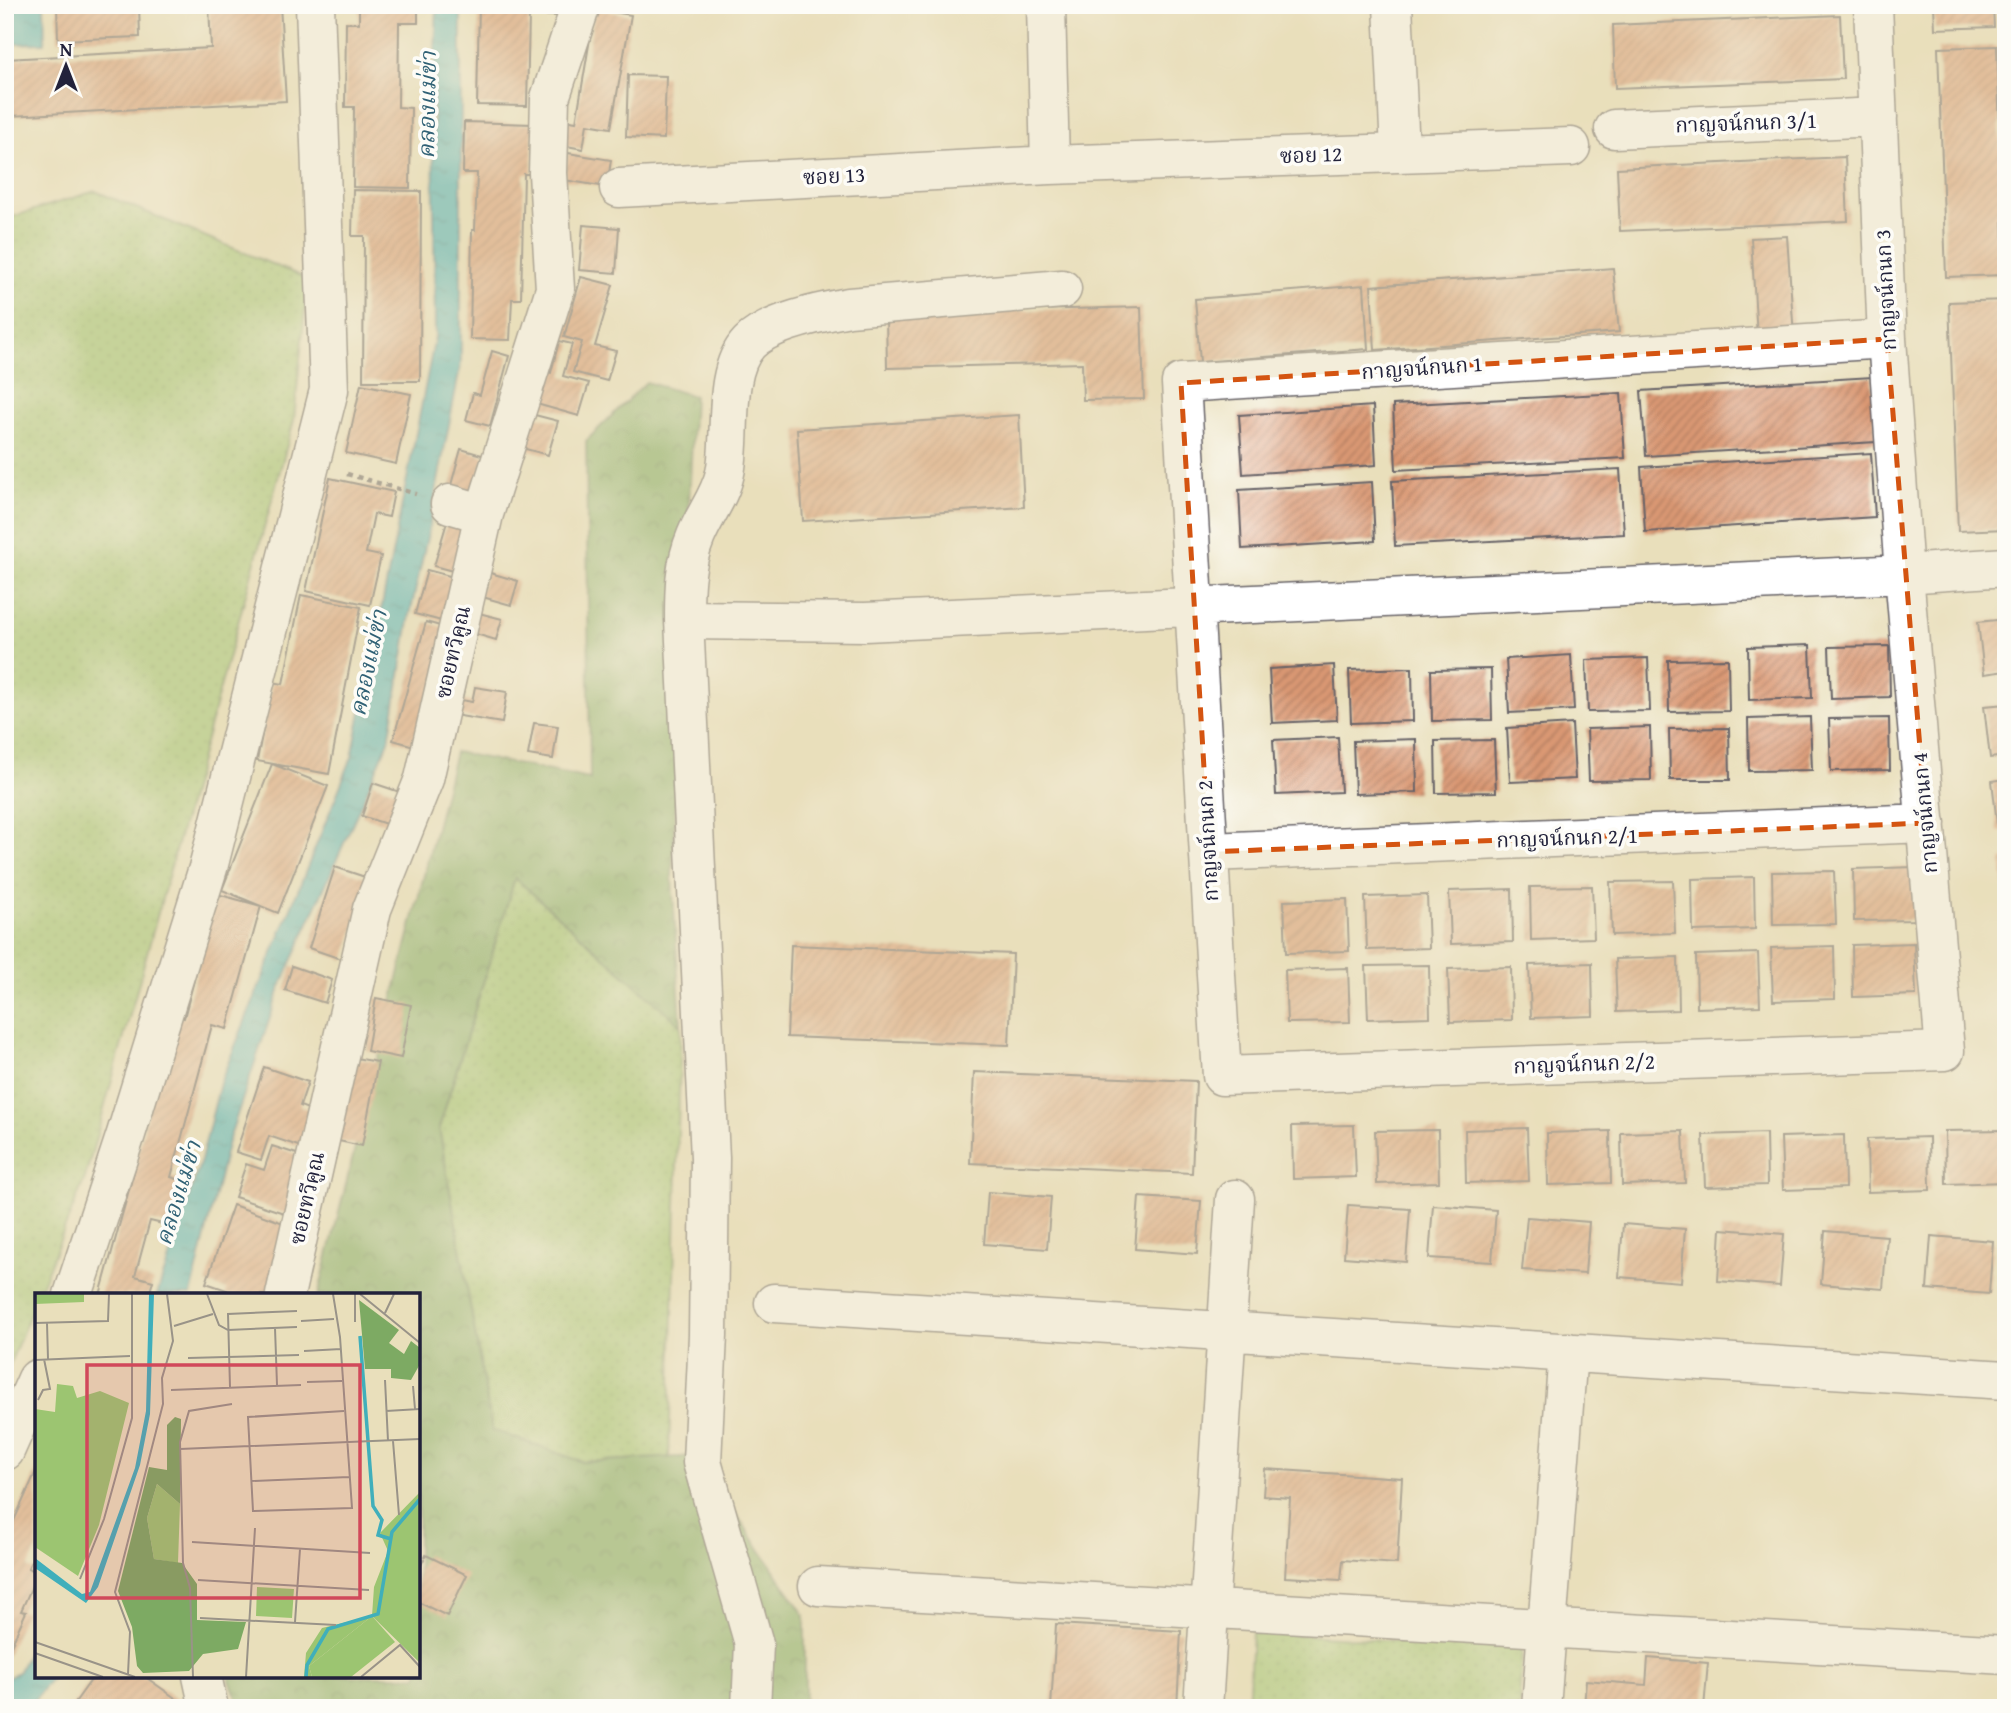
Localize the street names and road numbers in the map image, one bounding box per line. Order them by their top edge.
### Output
street label: กาญจน์กนก 3/1 [1675,105,1817,140]
street label: ซอย 12 [1279,138,1343,171]
street label: ซอย 13 [802,158,866,193]
street label: กาญจน์กนก 3 [1867,228,1904,352]
street label: กาญจน์กนก 1 [1360,348,1484,387]
street label: ซอยทวีคูณ [427,602,478,701]
street label: กาญจน์กนก 4 [1904,751,1945,875]
street label: กาญจน์กนก 2 [1189,779,1226,903]
street label: กาญจน์กนก 2/1 [1496,820,1638,855]
street label: กาญจน์กนก 2/2 [1513,1046,1655,1081]
street label: ซอยทวีคูณ [281,1148,332,1247]

